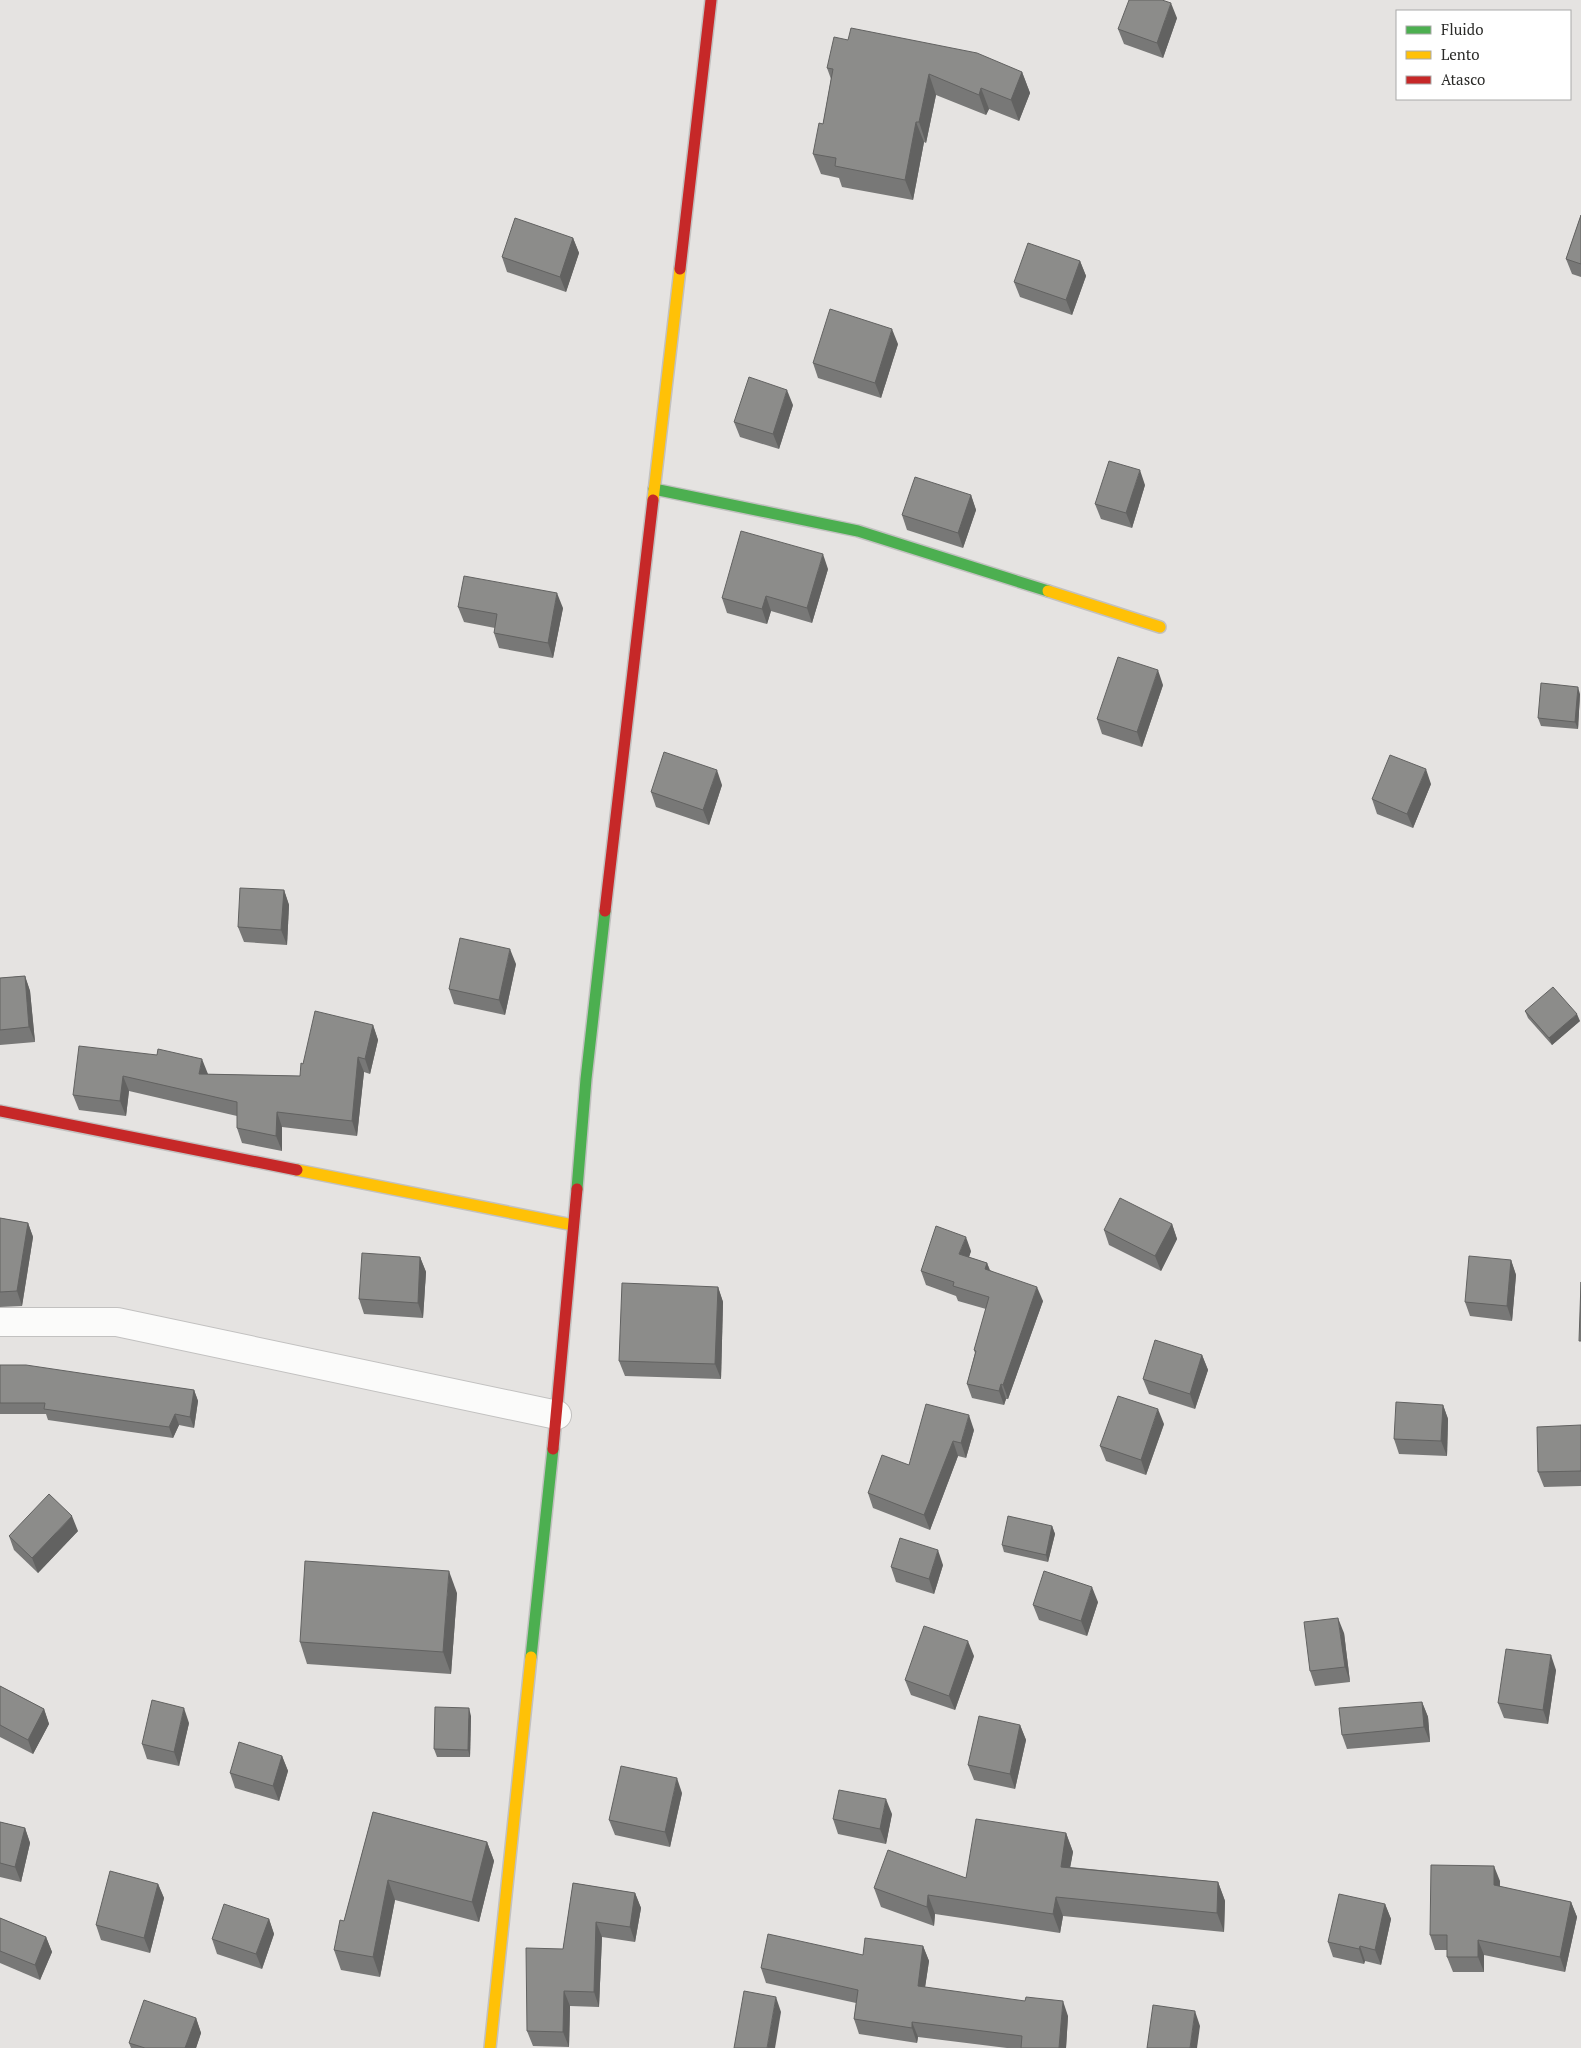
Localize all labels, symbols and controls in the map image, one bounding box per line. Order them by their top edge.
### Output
legend [1396,10,1571,100]
text: Fluido [1441,19,1483,39]
text: Lento [1441,44,1480,64]
text: Atasco [1441,69,1485,89]

